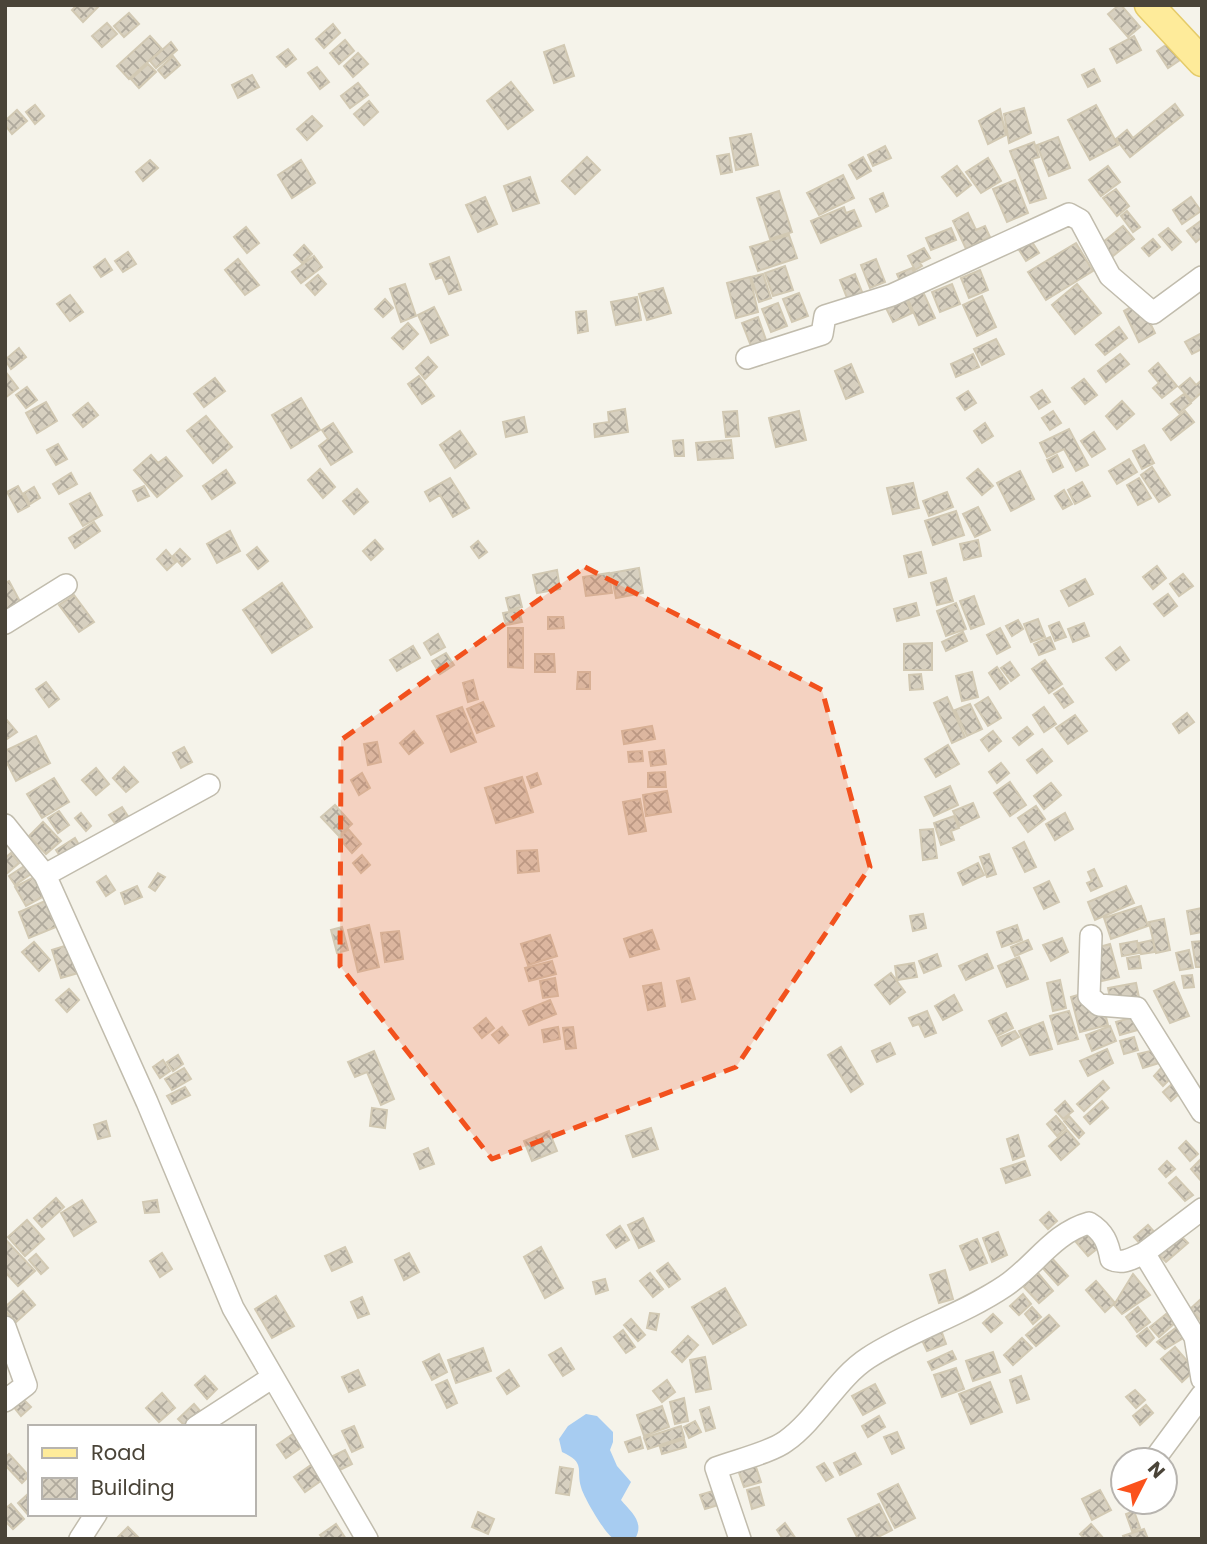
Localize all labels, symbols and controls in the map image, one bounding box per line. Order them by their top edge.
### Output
legend [28,1425,256,1516]
text: Road [91,1438,146,1467]
north arrow [1109,1446,1179,1516]
text: N [1141,1456,1171,1484]
text: Building [91,1473,175,1502]

